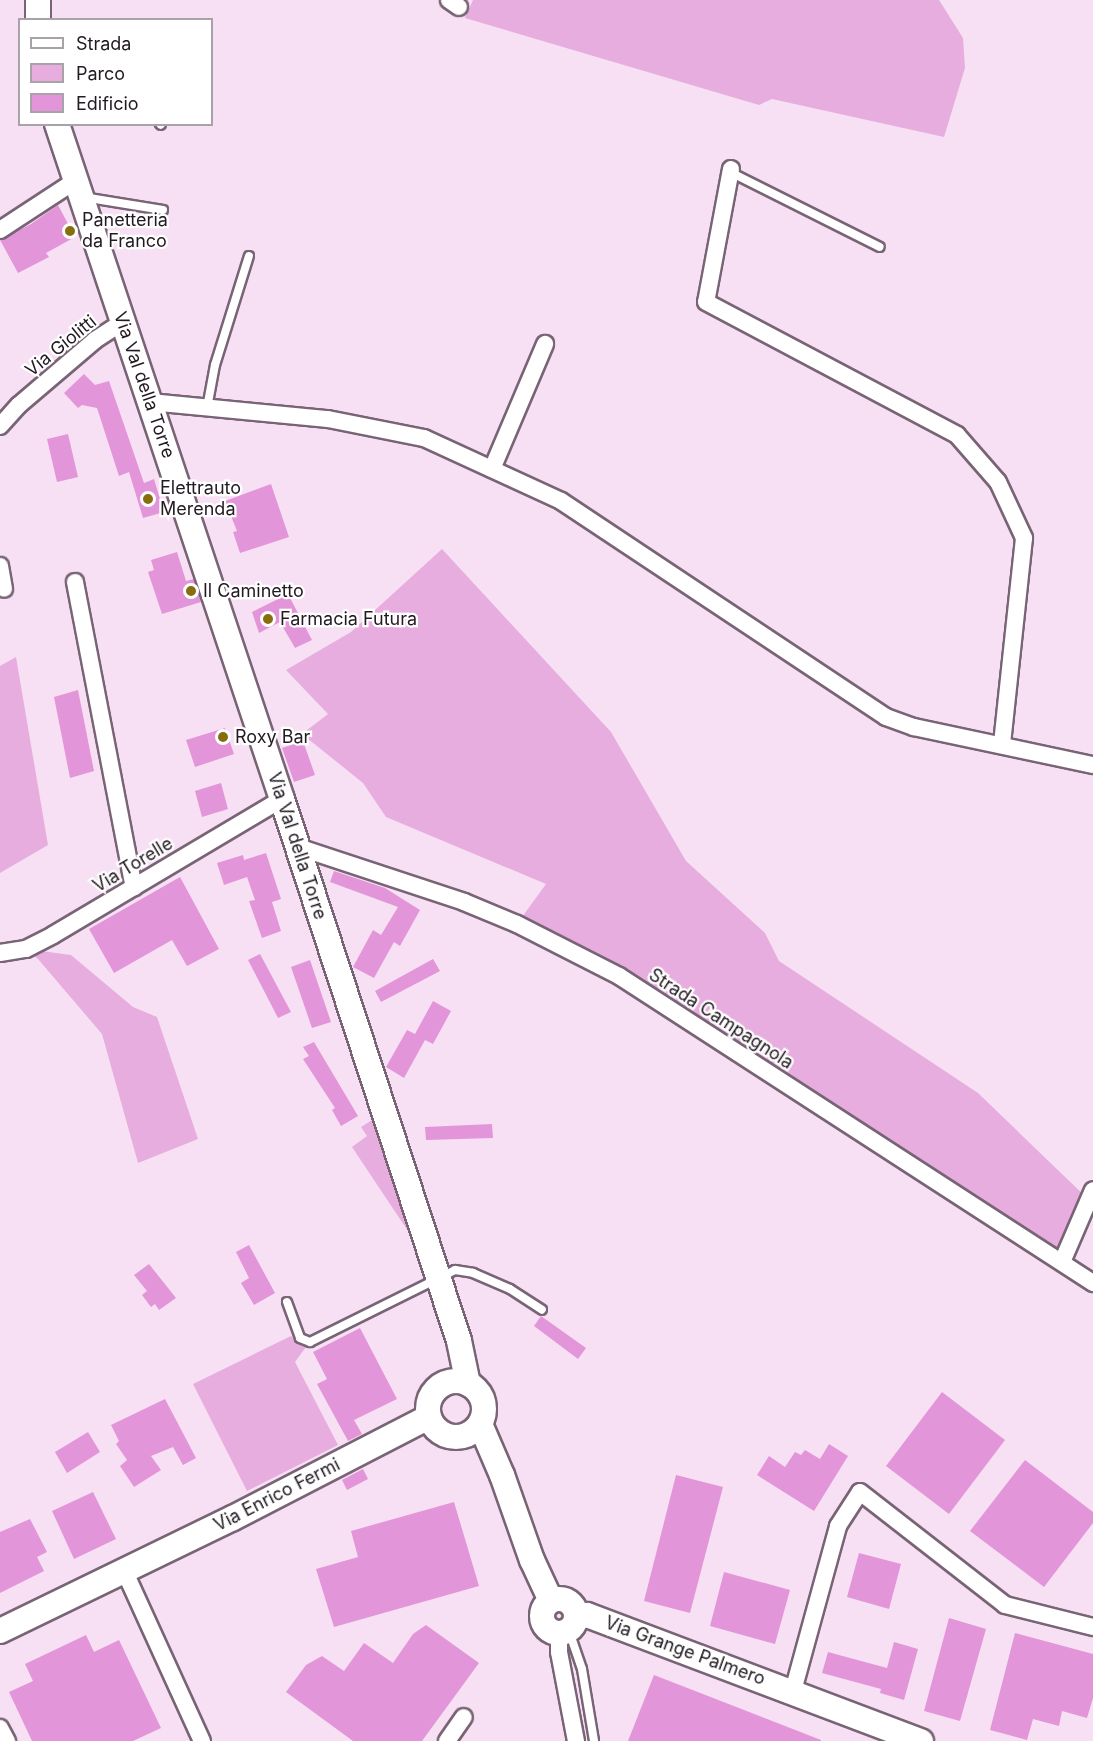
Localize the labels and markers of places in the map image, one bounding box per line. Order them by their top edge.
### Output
place label: Panetteria da Franco [82,210,168,252]
marker: Panetteria da Franco [63,224,77,238]
place label: Elettrauto Merenda [160,478,241,520]
marker: Elettrauto Merenda [141,492,155,506]
place label: Il Caminetto [203,580,304,602]
marker: Il Caminetto [184,584,198,598]
place label: Farmacia Futura [280,608,417,630]
marker: Farmacia Futura [261,612,275,626]
place label: Roxy Bar [235,726,310,748]
marker: Roxy Bar [216,730,230,744]

